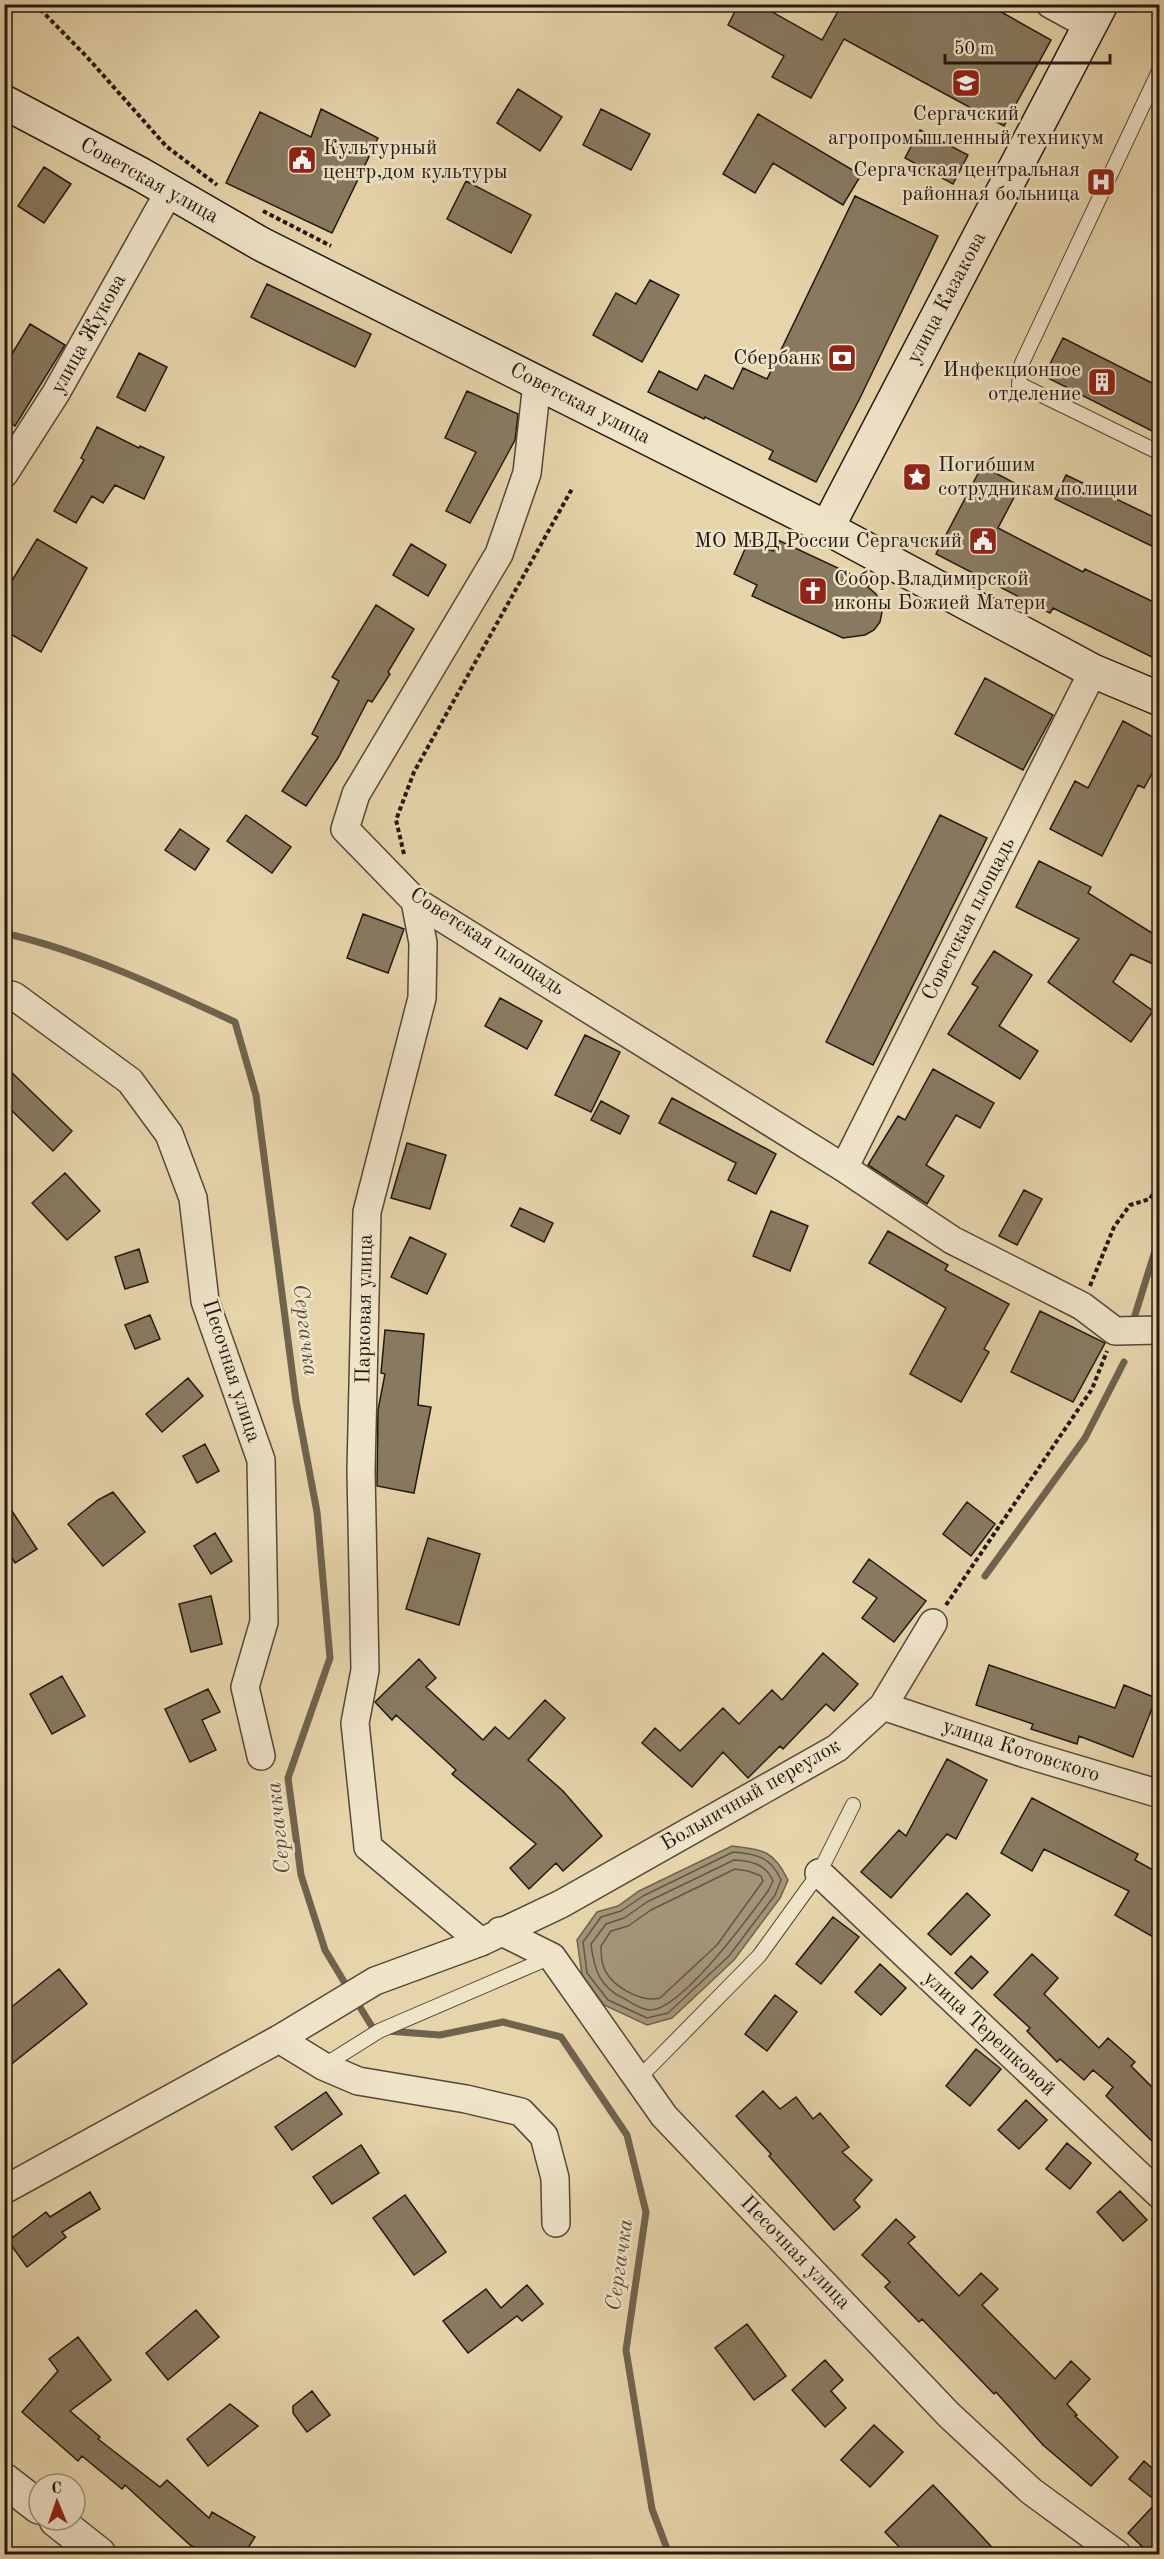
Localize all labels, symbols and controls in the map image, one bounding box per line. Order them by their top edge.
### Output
scale bar [945,27,1110,65]
text: 50 m [954,40,994,58]
school or university icon: Сергачский агропромышленный техникум [950,67,982,99]
place label: Сергачский агропромышленный техникум [828,104,1104,149]
street label: Советская улица [76,134,222,228]
place label: Культурный центр,дом культуры [323,138,508,183]
public building icon: Культурный центр,дом культуры [286,144,318,176]
place label: Сергачская центральная районная больница [853,160,1080,205]
hospital icon: Сергачская центральная районная больница [1085,166,1117,198]
street label: улица Казакова [903,229,991,367]
street label: улица Жукова [48,271,130,397]
bank icon: Сбербанк [826,342,858,374]
place label: Сбербанк [733,348,821,369]
street label: Советская улица [506,360,654,448]
place label: Инфекционное отделение [943,360,1081,405]
building icon: Инфекционное отделение [1086,366,1118,398]
place label: Погибшим сотрудникам полиции [938,455,1138,500]
place icon: Погибшим сотрудникам полиции [901,461,933,493]
public building icon: МО МВД России Сергачский [967,525,999,557]
place label: МО МВД России Сергачский [694,531,962,552]
place label: Собор Владимирской иконы Божией Матери [834,569,1046,614]
church icon: Собор Владимирской иконы Божией Матери [797,575,829,607]
street label: Советская площадь [919,834,1019,1004]
street label: Советская площадь [406,884,568,1000]
street label: Парковая улица [353,1234,377,1384]
water label: Сергачка [288,1283,322,1377]
street label: Песочная улица [198,1297,264,1445]
street label: улица Котовского [940,1716,1102,1786]
street label: Больничный переулок [658,1735,845,1855]
water label: Сергачка [263,1781,295,1875]
street label: улица Терешковой [919,1968,1059,2100]
street label: Песочная улица [736,2192,854,2314]
water label: Сергачка [603,2217,637,2312]
north arrow [27,2472,87,2532]
text: С [51,2481,62,2497]

